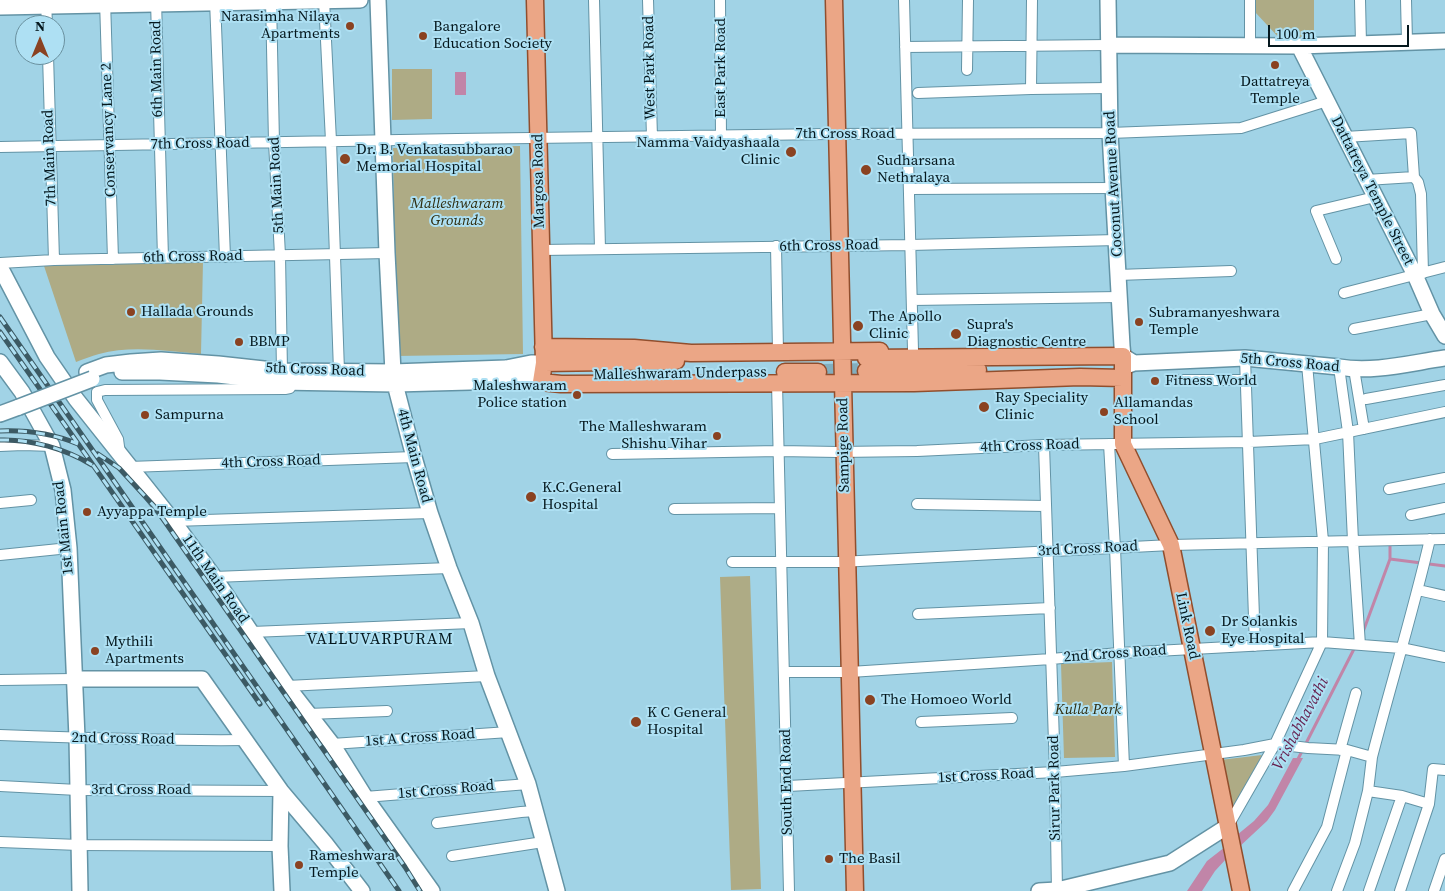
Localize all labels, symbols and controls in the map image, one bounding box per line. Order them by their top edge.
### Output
place label: Narasimha Nilaya Apartments [221,8,340,43]
north arrow [15,15,65,65]
scale bar [1270,15,1411,47]
text: N [35,16,45,36]
street label: West Park Road [640,16,660,120]
place label: Bangalore Education Society [433,18,552,53]
street label: East Park Road [712,18,730,118]
street label: 6th Main Road [147,20,167,118]
marker: Narasimha Nilaya Apartments [344,20,356,32]
text: 100 m [1276,23,1316,44]
marker: Bangalore Education Society [417,30,429,42]
marker: Dattatreya Temple [1269,59,1281,71]
street label: Conservancy Lane 2 [98,63,120,197]
place label: Dattatreya Temple [1240,73,1310,108]
street label: 7th Main Road [39,109,61,207]
street label: Coconut Avenue Road [1101,111,1127,257]
street label: Dattatreya Temple Street [1327,113,1417,269]
street label: 7th Cross Road [795,125,895,143]
street label: 7th Cross Road [150,134,250,154]
street label: Margosa Road [529,134,549,228]
place label: Namma Vaidyashaala Clinic [636,134,780,169]
street label: 5th Main Road [265,136,289,234]
place label: Dr. B. Venkatasubbarao Memorial Hospital [356,141,513,176]
marker: Namma Vaidyashaala Clinic [784,145,798,159]
marker: Dr. B. Venkatasubbarao Memorial Hospital [338,152,352,166]
place label: Sudharsana Nethralaya [877,152,955,187]
marker: Sudharsana Nethralaya [859,163,873,177]
park label: Malleshwaram Grounds [410,195,504,230]
street label: 6th Cross Road [779,236,879,256]
street label: 6th Cross Road [143,247,243,267]
place label: Hallada Grounds [141,303,253,321]
place label: Subramanyeshwara Temple [1149,304,1280,339]
marker: Hallada Grounds [125,306,137,318]
place label: The Apollo Clinic [869,308,942,343]
place label: Supra's Diagnostic Centre [967,316,1086,351]
marker: Subramanyeshwara Temple [1133,316,1145,328]
marker: The Apollo Clinic [851,319,865,333]
marker: Supra's Diagnostic Centre [949,327,963,341]
place label: BBMP [249,333,290,351]
marker: BBMP [233,336,245,348]
street label: 5th Cross Road [1240,350,1340,376]
street label: 5th Cross Road [265,359,365,381]
street label: Malleshwaram Underpass [593,363,767,385]
place label: Fitness World [1165,372,1257,390]
marker: Fitness World [1149,375,1161,387]
place label: Maleshwaram Police station [473,377,567,412]
marker: Maleshwaram Police station [571,389,583,401]
place label: Ray Speciality Clinic [995,389,1088,424]
place label: Allamandas School [1114,394,1193,429]
street label: Sampige Road [834,398,854,492]
marker: Ray Speciality Clinic [977,400,991,414]
place label: Sampurna [155,406,224,424]
marker: Allamandas School [1098,406,1110,418]
street label: 4th Main Road [393,407,435,505]
marker: Sampurna [139,409,151,421]
place label: The Malleshwaram Shishu Vihar [579,418,707,453]
marker: The Malleshwaram Shishu Vihar [711,430,723,442]
street label: 4th Cross Road [980,435,1080,457]
street label: 4th Cross Road [221,451,321,473]
place label: K.C.General Hospital [542,479,622,514]
street label: 1st Main Road [50,480,78,576]
marker: K.C.General Hospital [524,490,538,504]
place label: Ayyappa Temple [97,503,207,521]
marker: Ayyappa Temple [81,506,93,518]
street label: 11th Main Road [178,531,252,627]
street label: 3rd Cross Road [1038,537,1138,561]
street label: Link Road [1171,591,1203,661]
place label: Dr Solankis Eye Hospital [1221,613,1305,648]
marker: Dr Solankis Eye Hospital [1203,624,1217,638]
district label: VALLUVARPURAM [305,630,455,650]
place label: Mythili Apartments [105,633,184,668]
street label: 2nd Cross Road [1063,641,1167,667]
marker: Mythili Apartments [89,645,101,657]
water label: Vrishabhavathi [1268,674,1334,774]
place label: The Homoeo World [881,691,1012,709]
marker: The Homoeo World [863,693,877,707]
park label: Kulla Park [1055,701,1121,719]
place label: K C General Hospital [647,704,726,739]
marker: K C General Hospital [629,715,643,729]
street label: 1st A Cross Road [364,725,476,751]
street label: 2nd Cross Road [71,729,175,749]
street label: South End Road [777,729,797,835]
street label: Sirur Park Road [1045,735,1065,841]
street label: 1st Cross Road [937,764,1035,788]
street label: 1st Cross Road [397,777,495,803]
street label: 3rd Cross Road [91,781,191,799]
place label: Rameshwara Temple [309,847,395,882]
place label: The Basil [839,850,901,868]
marker: The Basil [823,853,835,865]
marker: Rameshwara Temple [293,859,305,871]

